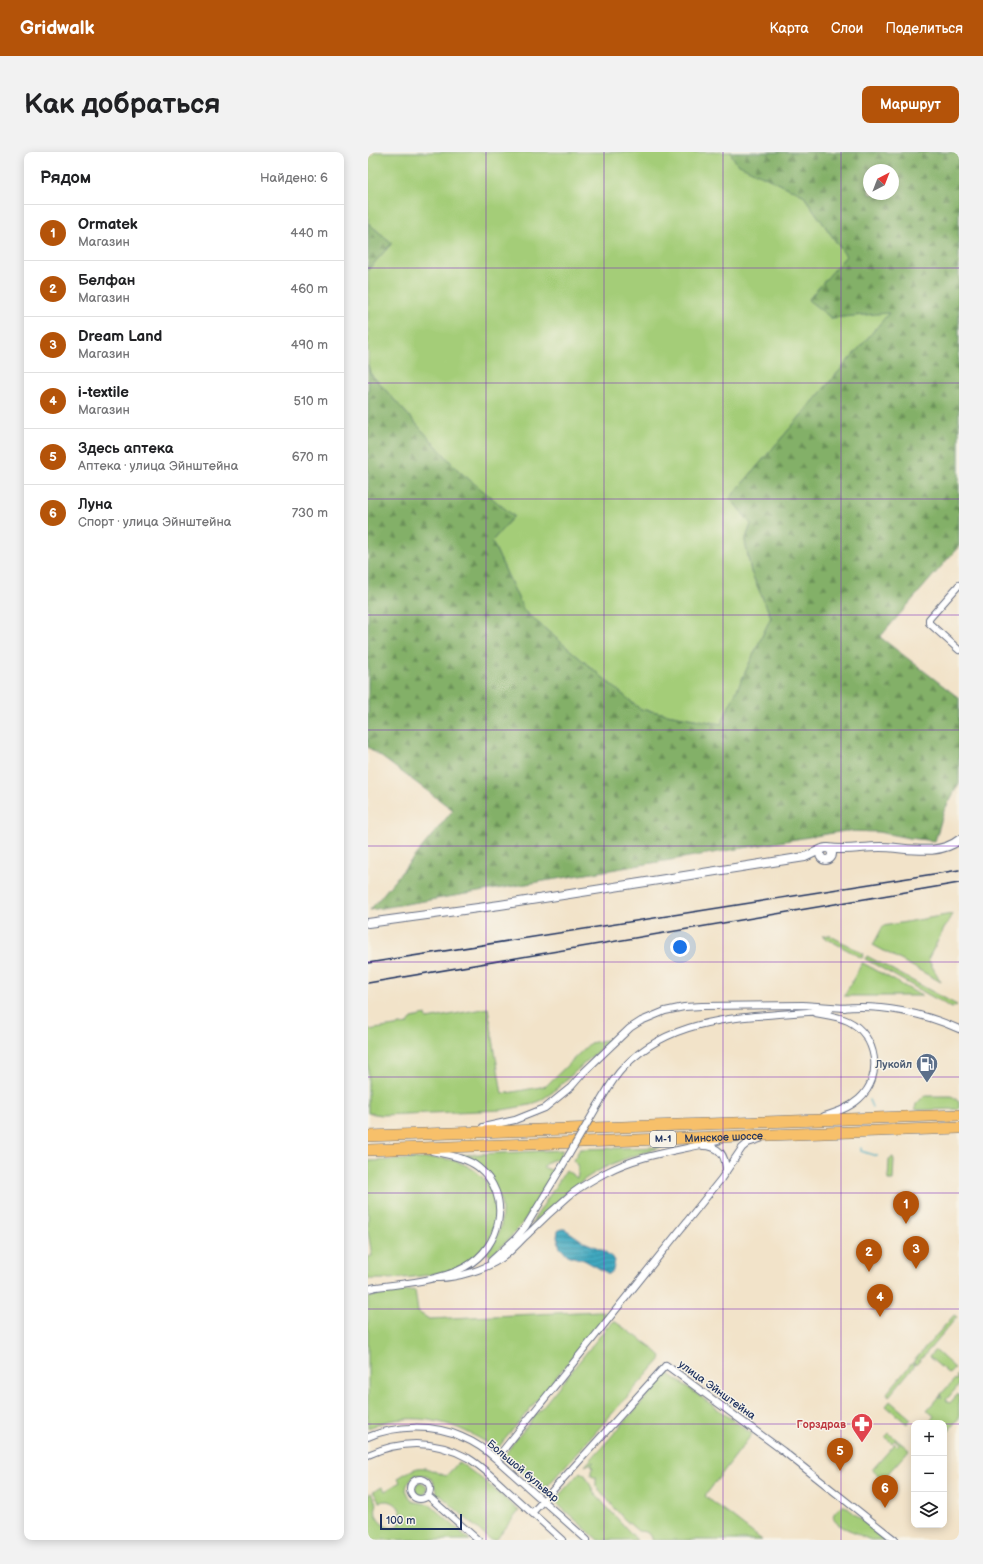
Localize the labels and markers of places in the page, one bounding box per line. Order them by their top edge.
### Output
fuel station icon: Лукойл [914,1051,940,1084]
place label: Лукойл [874,1058,912,1071]
pin: 1 [893,1191,919,1224]
pin: 3 [903,1236,929,1269]
pin: 2 [856,1239,882,1272]
pin: 4 [867,1284,893,1317]
pharmacy icon: Горздрав [849,1411,875,1444]
place label: Горздрав [797,1418,846,1431]
pin: 5 [827,1438,853,1471]
pin: 6 [872,1475,898,1508]

